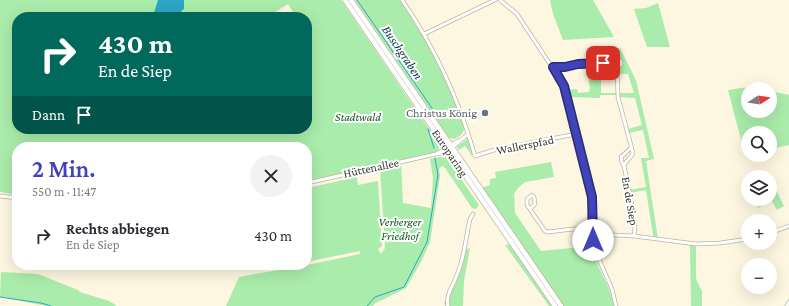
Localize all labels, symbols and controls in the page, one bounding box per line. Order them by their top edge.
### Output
water label: Buschgraben [379,22,426,82]
icon: right [32,28,84,80]
text: 430 m [98,28,173,59]
pin [586,46,620,80]
icon: arrive [592,52,614,74]
text: En de Siep [98,61,172,81]
north arrow [741,82,777,118]
map controls [741,82,777,294]
icon: arrive [73,104,95,126]
place label: Christus König [406,106,477,120]
text: Dann [32,107,65,123]
marker: Christus König [480,108,490,118]
park label: Stadtwald [335,110,381,124]
button: search [741,126,777,162]
street label: Europaring [429,127,471,180]
street label: Wallerspfad [495,132,556,157]
text: 2 Min. [32,155,95,182]
button: close [250,155,292,197]
street label: Hüttenallee [342,155,400,181]
button: layers [741,170,777,206]
street label: En de Siep [619,175,641,227]
text: 550 m · 11:47 [32,184,96,199]
button: + [741,214,777,250]
park label: Verberger Friedhof [379,215,422,243]
position arrow [572,219,614,261]
text: Rechts abbiegen [66,221,169,237]
icon: right [32,225,54,247]
text: 430 m [254,228,292,244]
text: En de Siep [66,237,120,252]
button: − [741,258,777,294]

